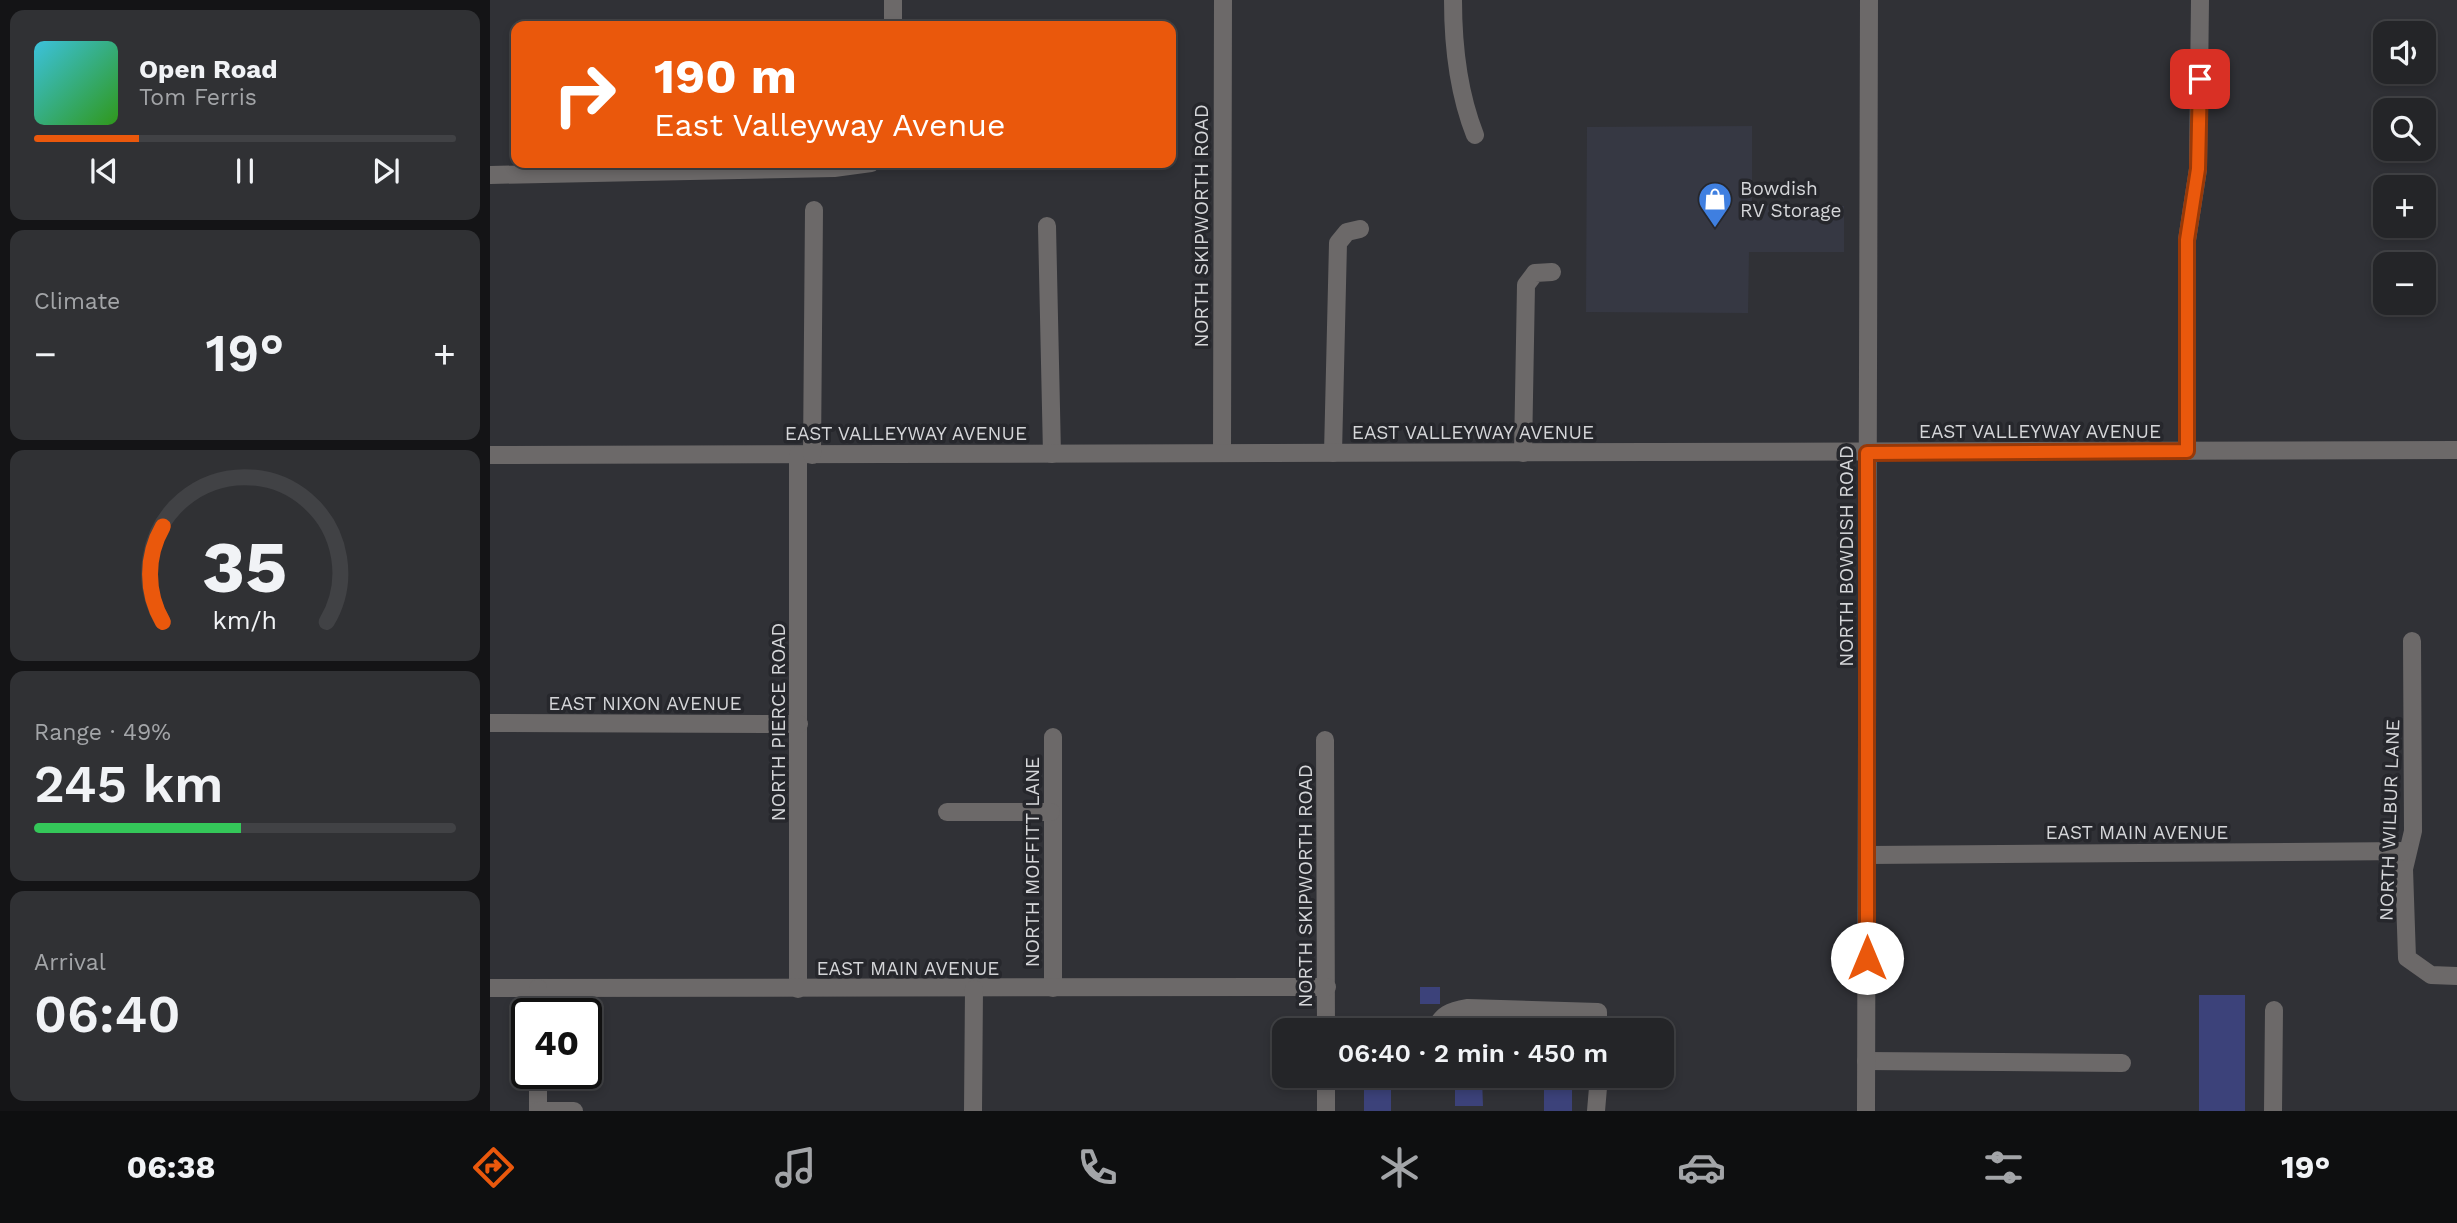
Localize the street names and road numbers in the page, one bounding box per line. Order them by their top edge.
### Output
street label: NORTH SKIPWORTH ROAD [1190,104,1213,348]
street label: EAST VALLEYWAY AVENUE [1919,420,2161,443]
street label: EAST VALLEYWAY AVENUE [1352,421,1594,444]
street label: EAST VALLEYWAY AVENUE [785,422,1027,445]
street label: NORTH BOWDISH ROAD [1835,445,1858,667]
street label: NORTH PIERCE ROAD [767,623,790,821]
street label: EAST NIXON AVENUE [548,692,742,715]
street label: NORTH WILBUR LANE [2374,719,2405,921]
street label: NORTH MOFFITT LANE [1021,757,1044,967]
street label: NORTH SKIPWORTH ROAD [1294,764,1317,1008]
street label: EAST MAIN AVENUE [2046,821,2228,844]
street label: EAST MAIN AVENUE [817,957,999,980]

